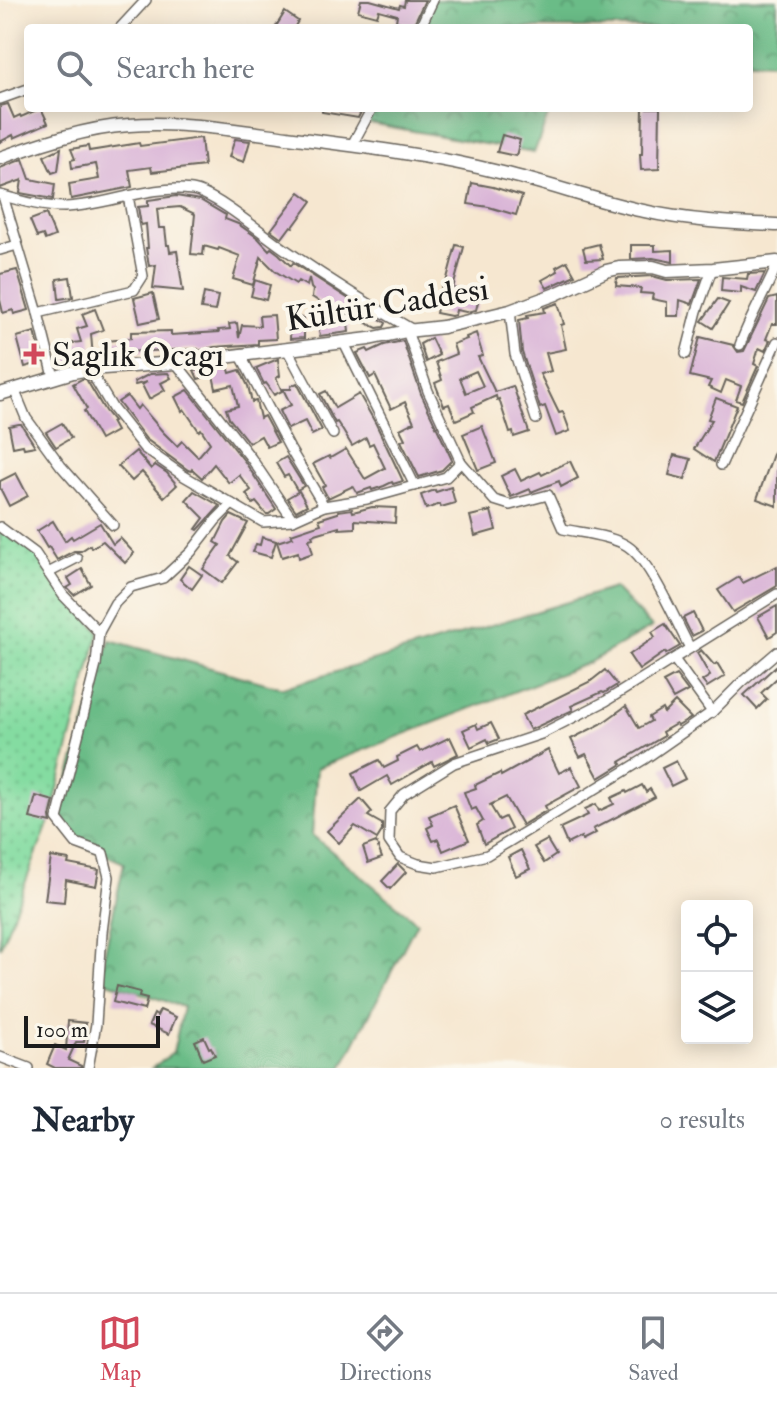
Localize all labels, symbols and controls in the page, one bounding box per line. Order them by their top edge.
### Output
search box [24,24,753,112]
icon: search [52,46,96,90]
text: Search here [116,50,255,87]
street label: Kültür Caddesi [283,267,492,342]
place label: Saglık Ocagı [52,334,224,377]
marker: Saglık Ocagı [23,343,45,365]
map controls [681,900,753,1044]
button: locate [681,900,753,972]
button: layers [681,972,753,1044]
scale bar [24,1012,160,1048]
text: 100 m [36,1016,88,1044]
text: Nearby [32,1099,134,1142]
text: 0 results [660,1104,745,1136]
tab: Map [98,1311,142,1387]
tab: Directions [339,1311,432,1387]
tab: Saved [628,1311,679,1387]

